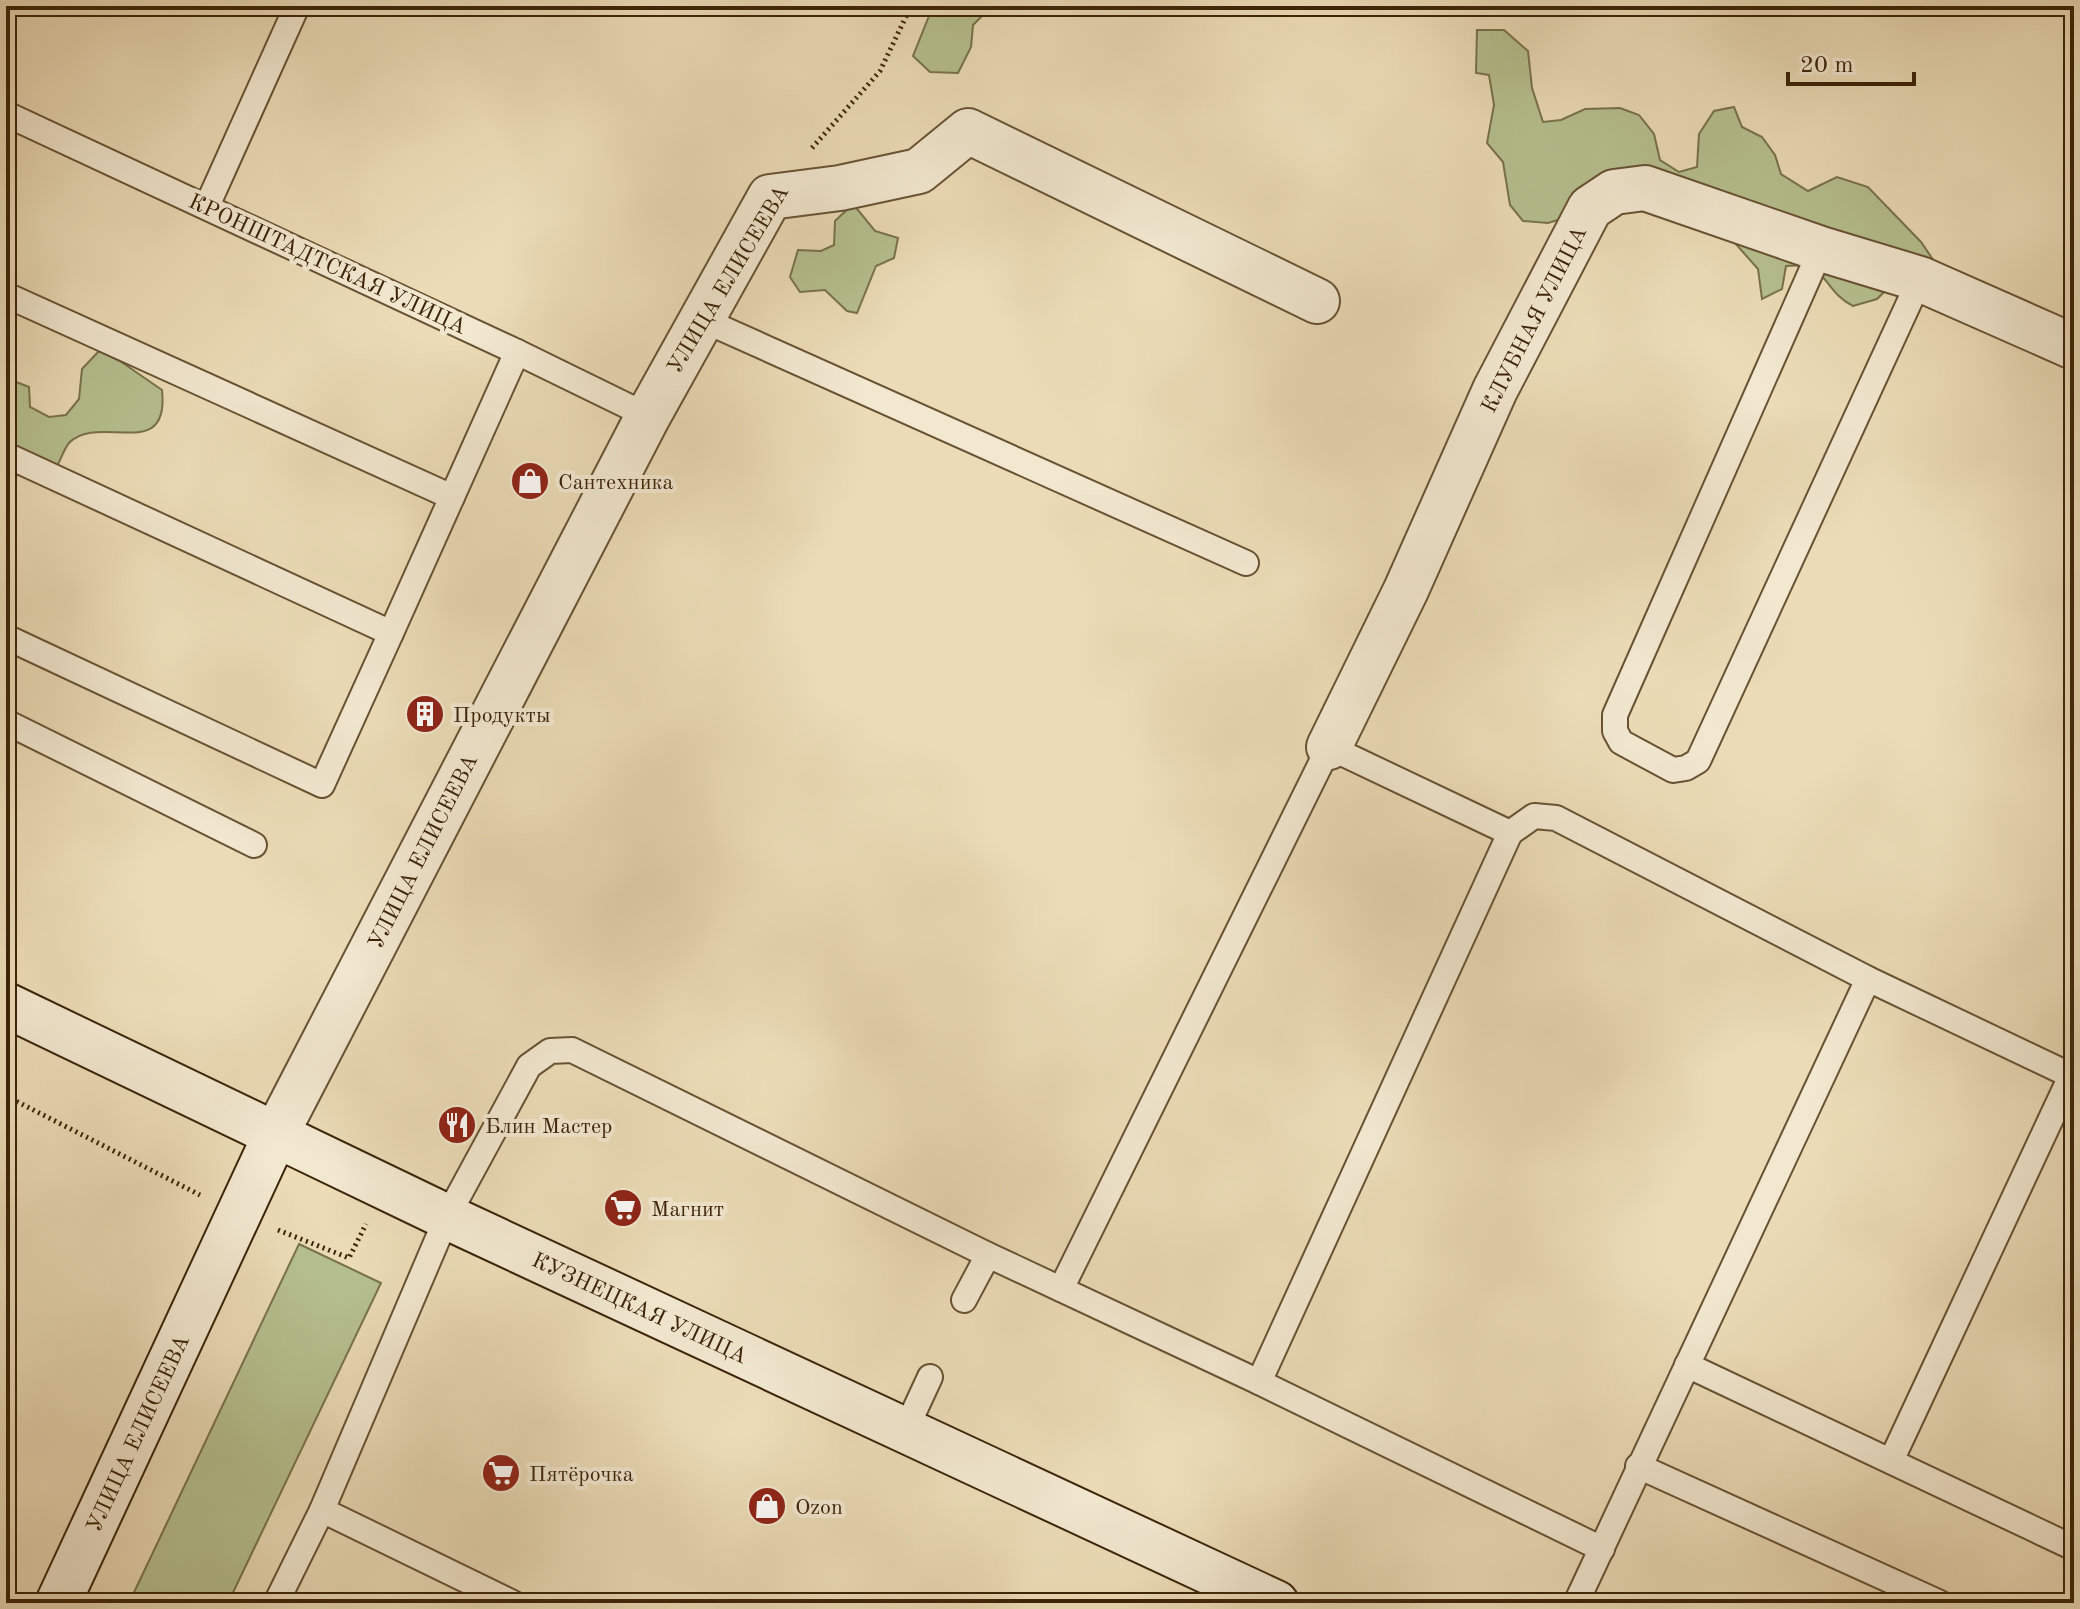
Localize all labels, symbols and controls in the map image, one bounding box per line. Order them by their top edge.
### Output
scale bar [1788,36,1914,86]
text: 20 m [1800,54,1854,78]
street label: УЛИЦА ЕЛИСЕЕВА [664,182,794,378]
street label: КРОНШТАДТСКАЯ УЛИЦА [185,191,470,339]
street label: КЛУБНАЯ УЛИЦА [1478,223,1591,417]
shop icon: Сантехника [509,460,551,502]
place label: Сантехника [558,472,674,494]
building icon: Продукты [404,693,446,735]
place label: Продукты [453,705,550,727]
street label: УЛИЦА ЕЛИСЕЕВА [365,751,482,953]
restaurant icon: Блин Мастер [436,1104,478,1146]
place label: Блин Мастер [485,1116,613,1138]
supermarket icon: Магнит [602,1187,644,1229]
place label: Магнит [651,1199,724,1221]
street label: КУЗНЕЦКАЯ УЛИЦА [528,1249,750,1368]
street label: УЛИЦА ЕЛИСЕЕВА [83,1332,194,1536]
supermarket icon: Пятёрочка [480,1452,522,1494]
place label: Пятёрочка [529,1464,634,1486]
shop icon: Ozon [746,1485,788,1527]
place label: Ozon [795,1497,843,1519]

